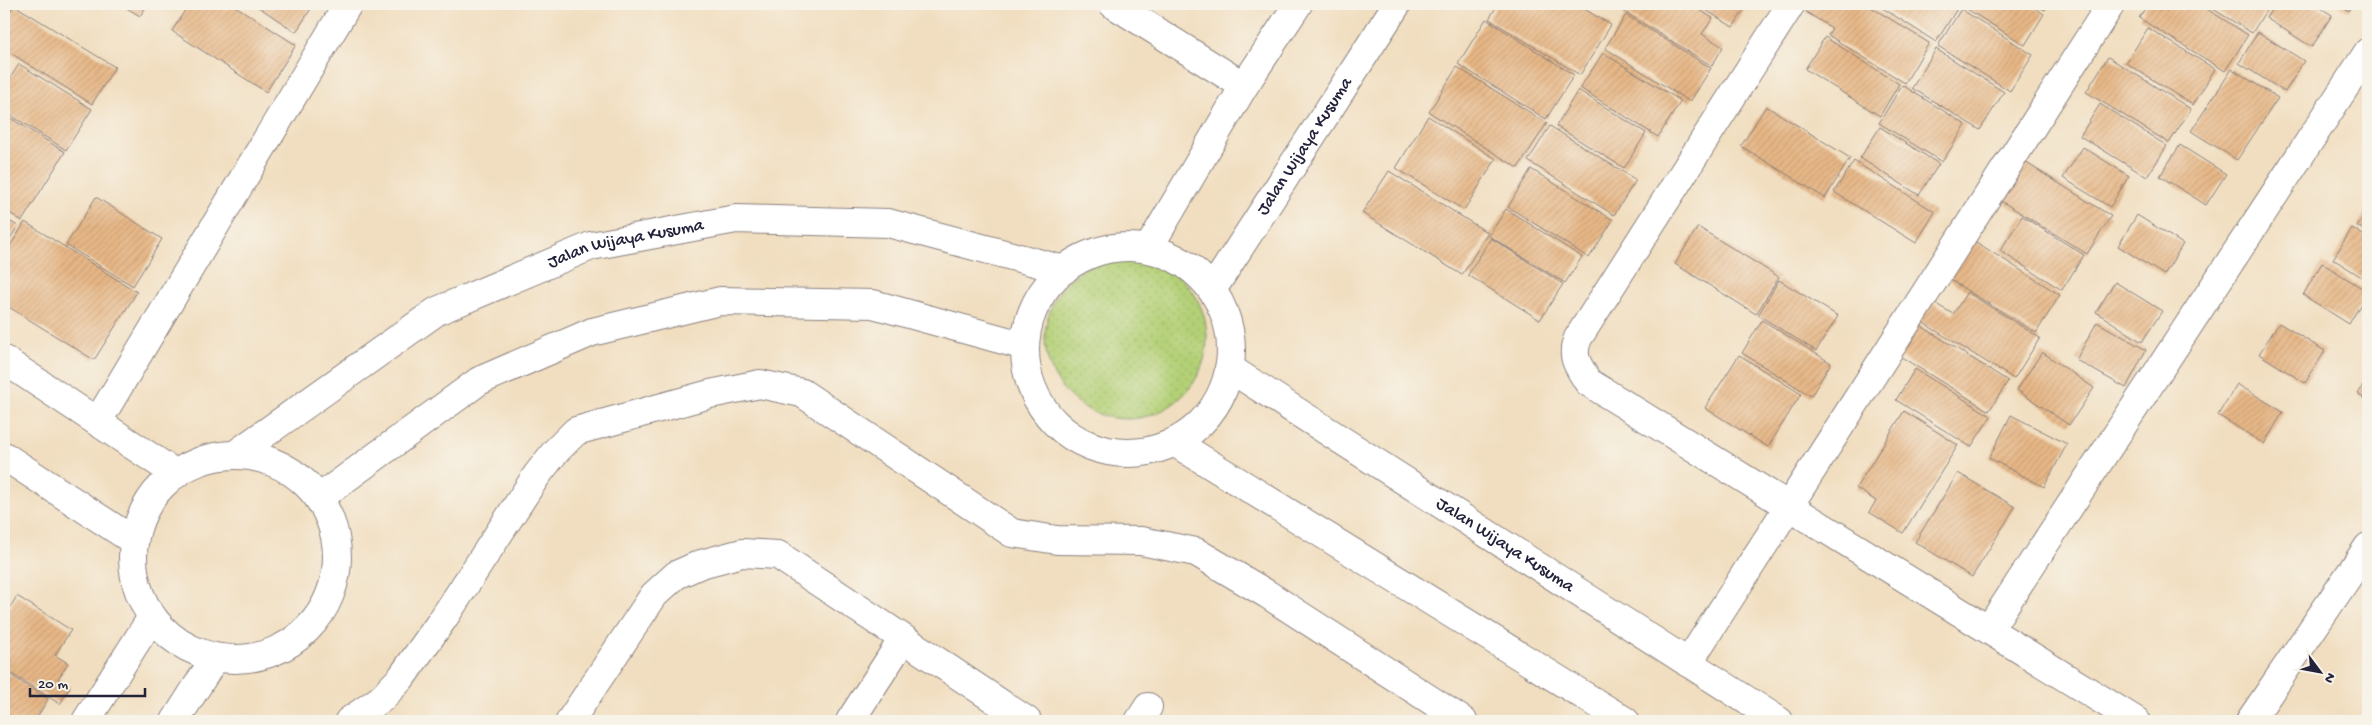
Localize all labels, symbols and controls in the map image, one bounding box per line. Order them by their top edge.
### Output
street label: Jalan Wijaya Kusuma [1253,73,1358,219]
street label: Jalan Wijaya Kusuma [545,215,706,274]
street label: Jalan Wijaya Kusuma [1432,493,1579,598]
north arrow [2294,648,2344,698]
scale bar [30,665,145,697]
text: N [2319,669,2339,686]
text: 20 m [38,676,68,694]

